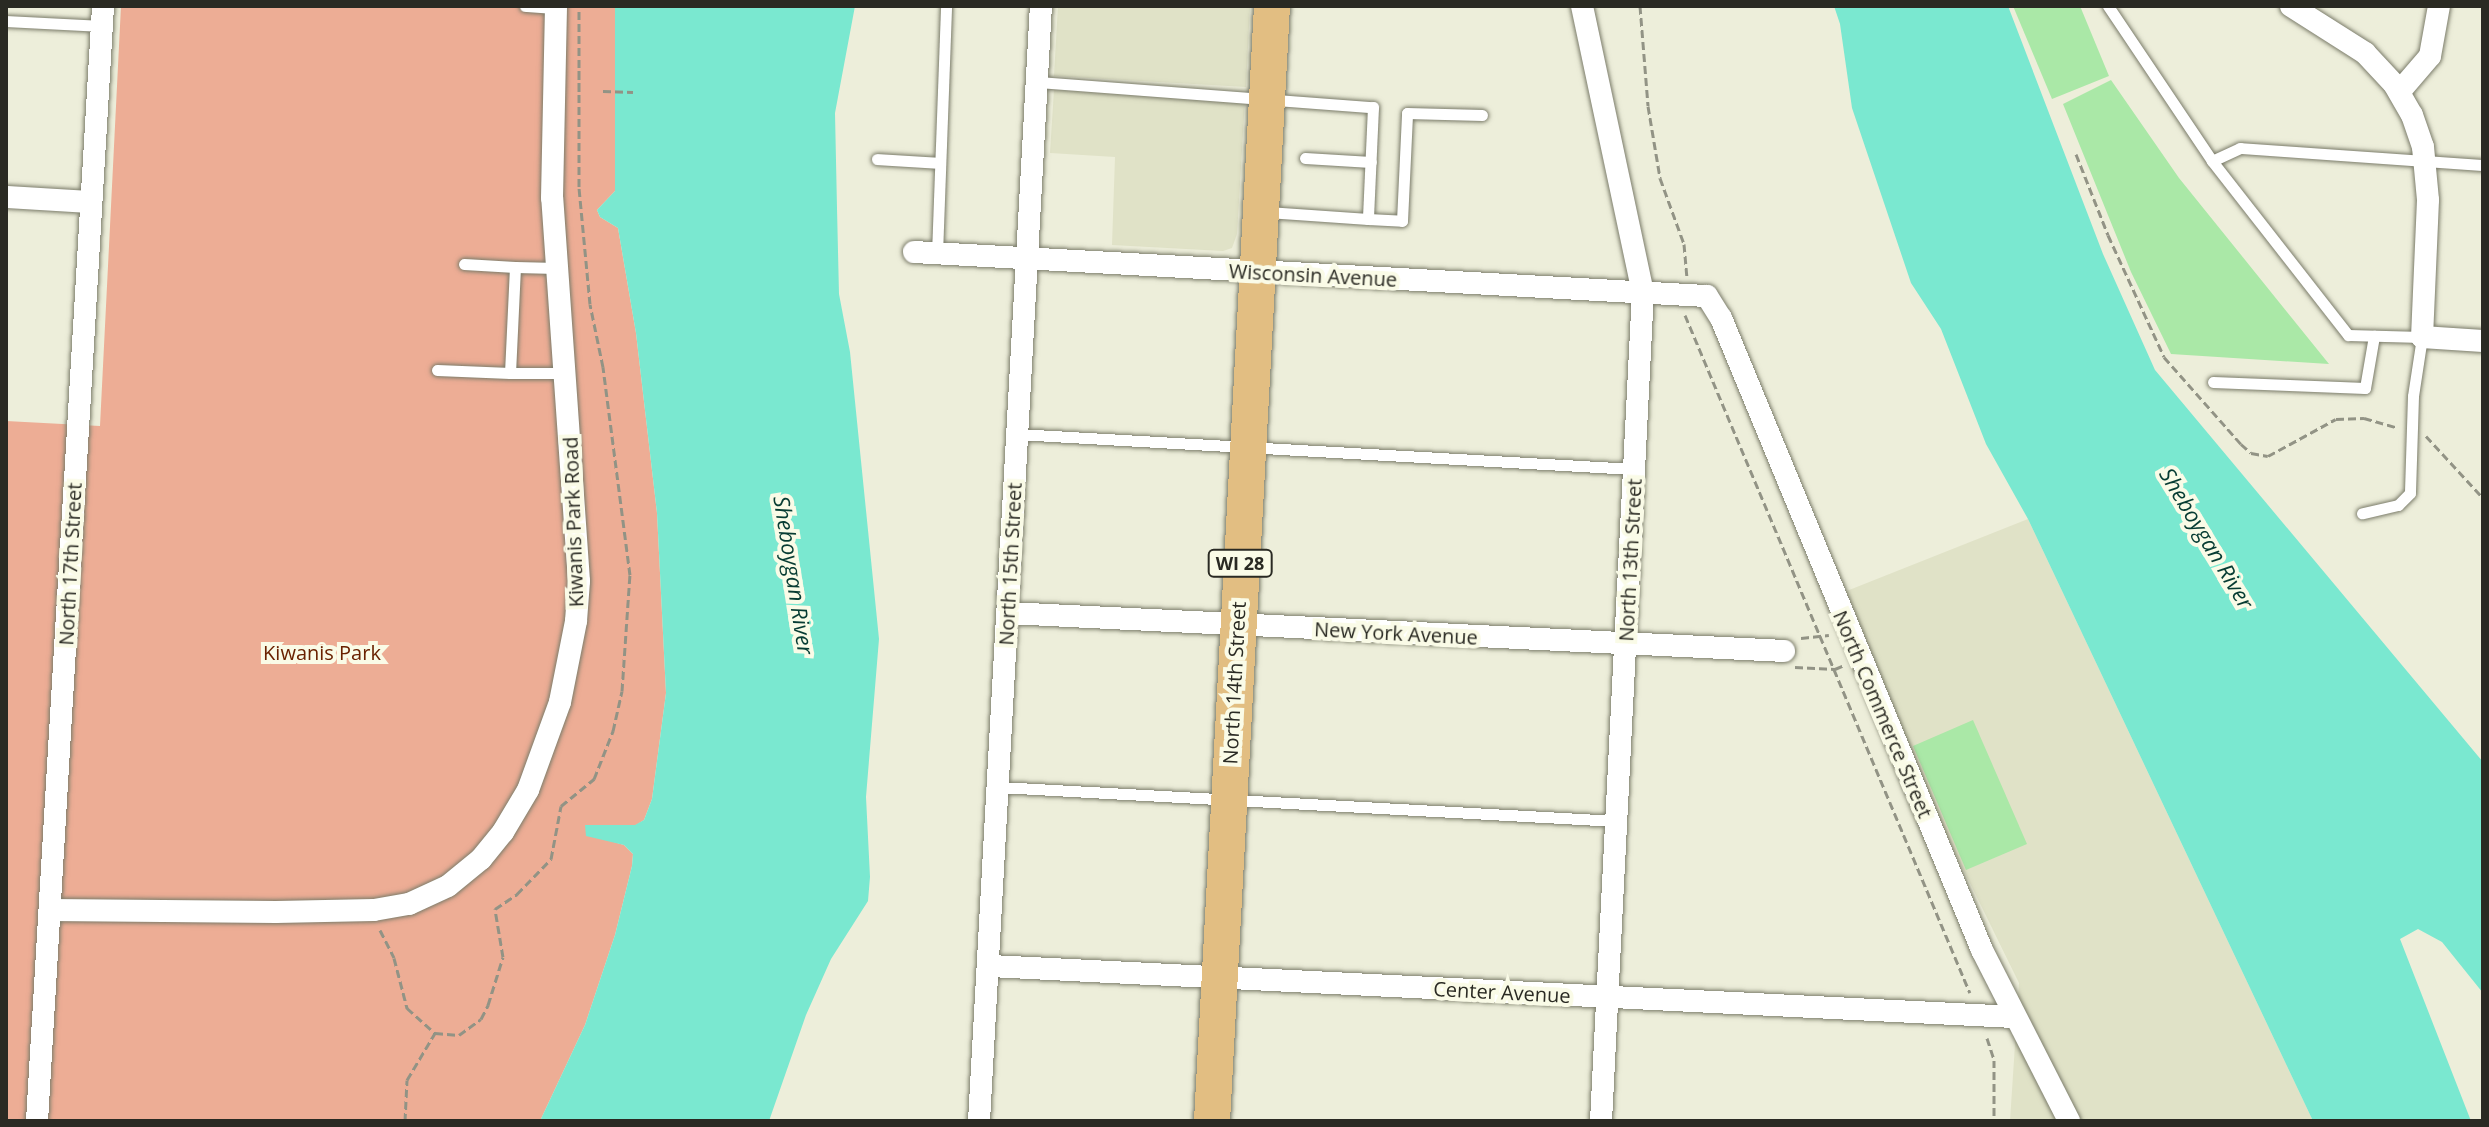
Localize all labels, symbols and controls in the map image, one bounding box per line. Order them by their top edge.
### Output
street label: Wisconsin Avenue [1228,259,1398,291]
street label: Kiwanis Park Road [558,436,588,608]
water label: Sheboygan River [2154,463,2260,613]
street label: North 13th Street [1614,478,1646,642]
street label: North 17th Street [54,482,86,646]
street label: North 15th Street [994,482,1026,646]
water label: Sheboygan River [768,494,820,656]
road number: WI 28 [1206,549,1274,577]
street label: North 14th Street [1218,601,1250,765]
street label: North Commerce Street [1828,607,1938,821]
street label: New York Avenue [1314,617,1478,649]
park label: Kiwanis Park [263,640,381,664]
street label: Center Avenue [1433,976,1571,1008]

